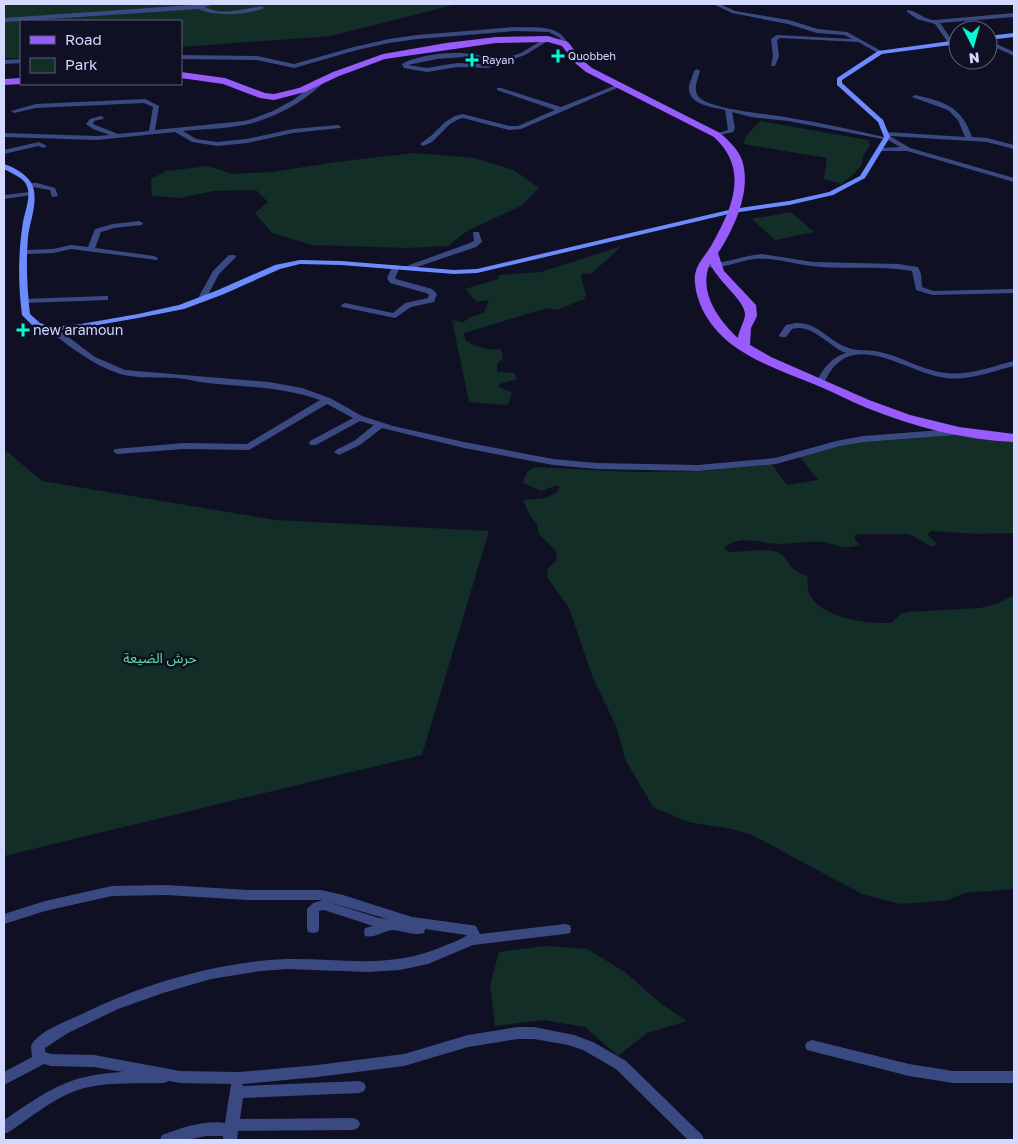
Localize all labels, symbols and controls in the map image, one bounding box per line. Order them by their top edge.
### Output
legend [20,20,182,85]
north arrow [948,20,998,70]
text: Road [65,30,102,48]
place label: Quobbeh [568,49,616,62]
text: N [968,49,981,67]
marker: Quobbeh [552,50,564,62]
place label: Rayan [482,53,514,66]
marker: Rayan [466,54,478,66]
text: Park [65,55,98,73]
place label: new aramoun [33,321,123,338]
marker: new aramoun [17,324,29,336]
park label: حرش الضيعة [123,649,197,667]

